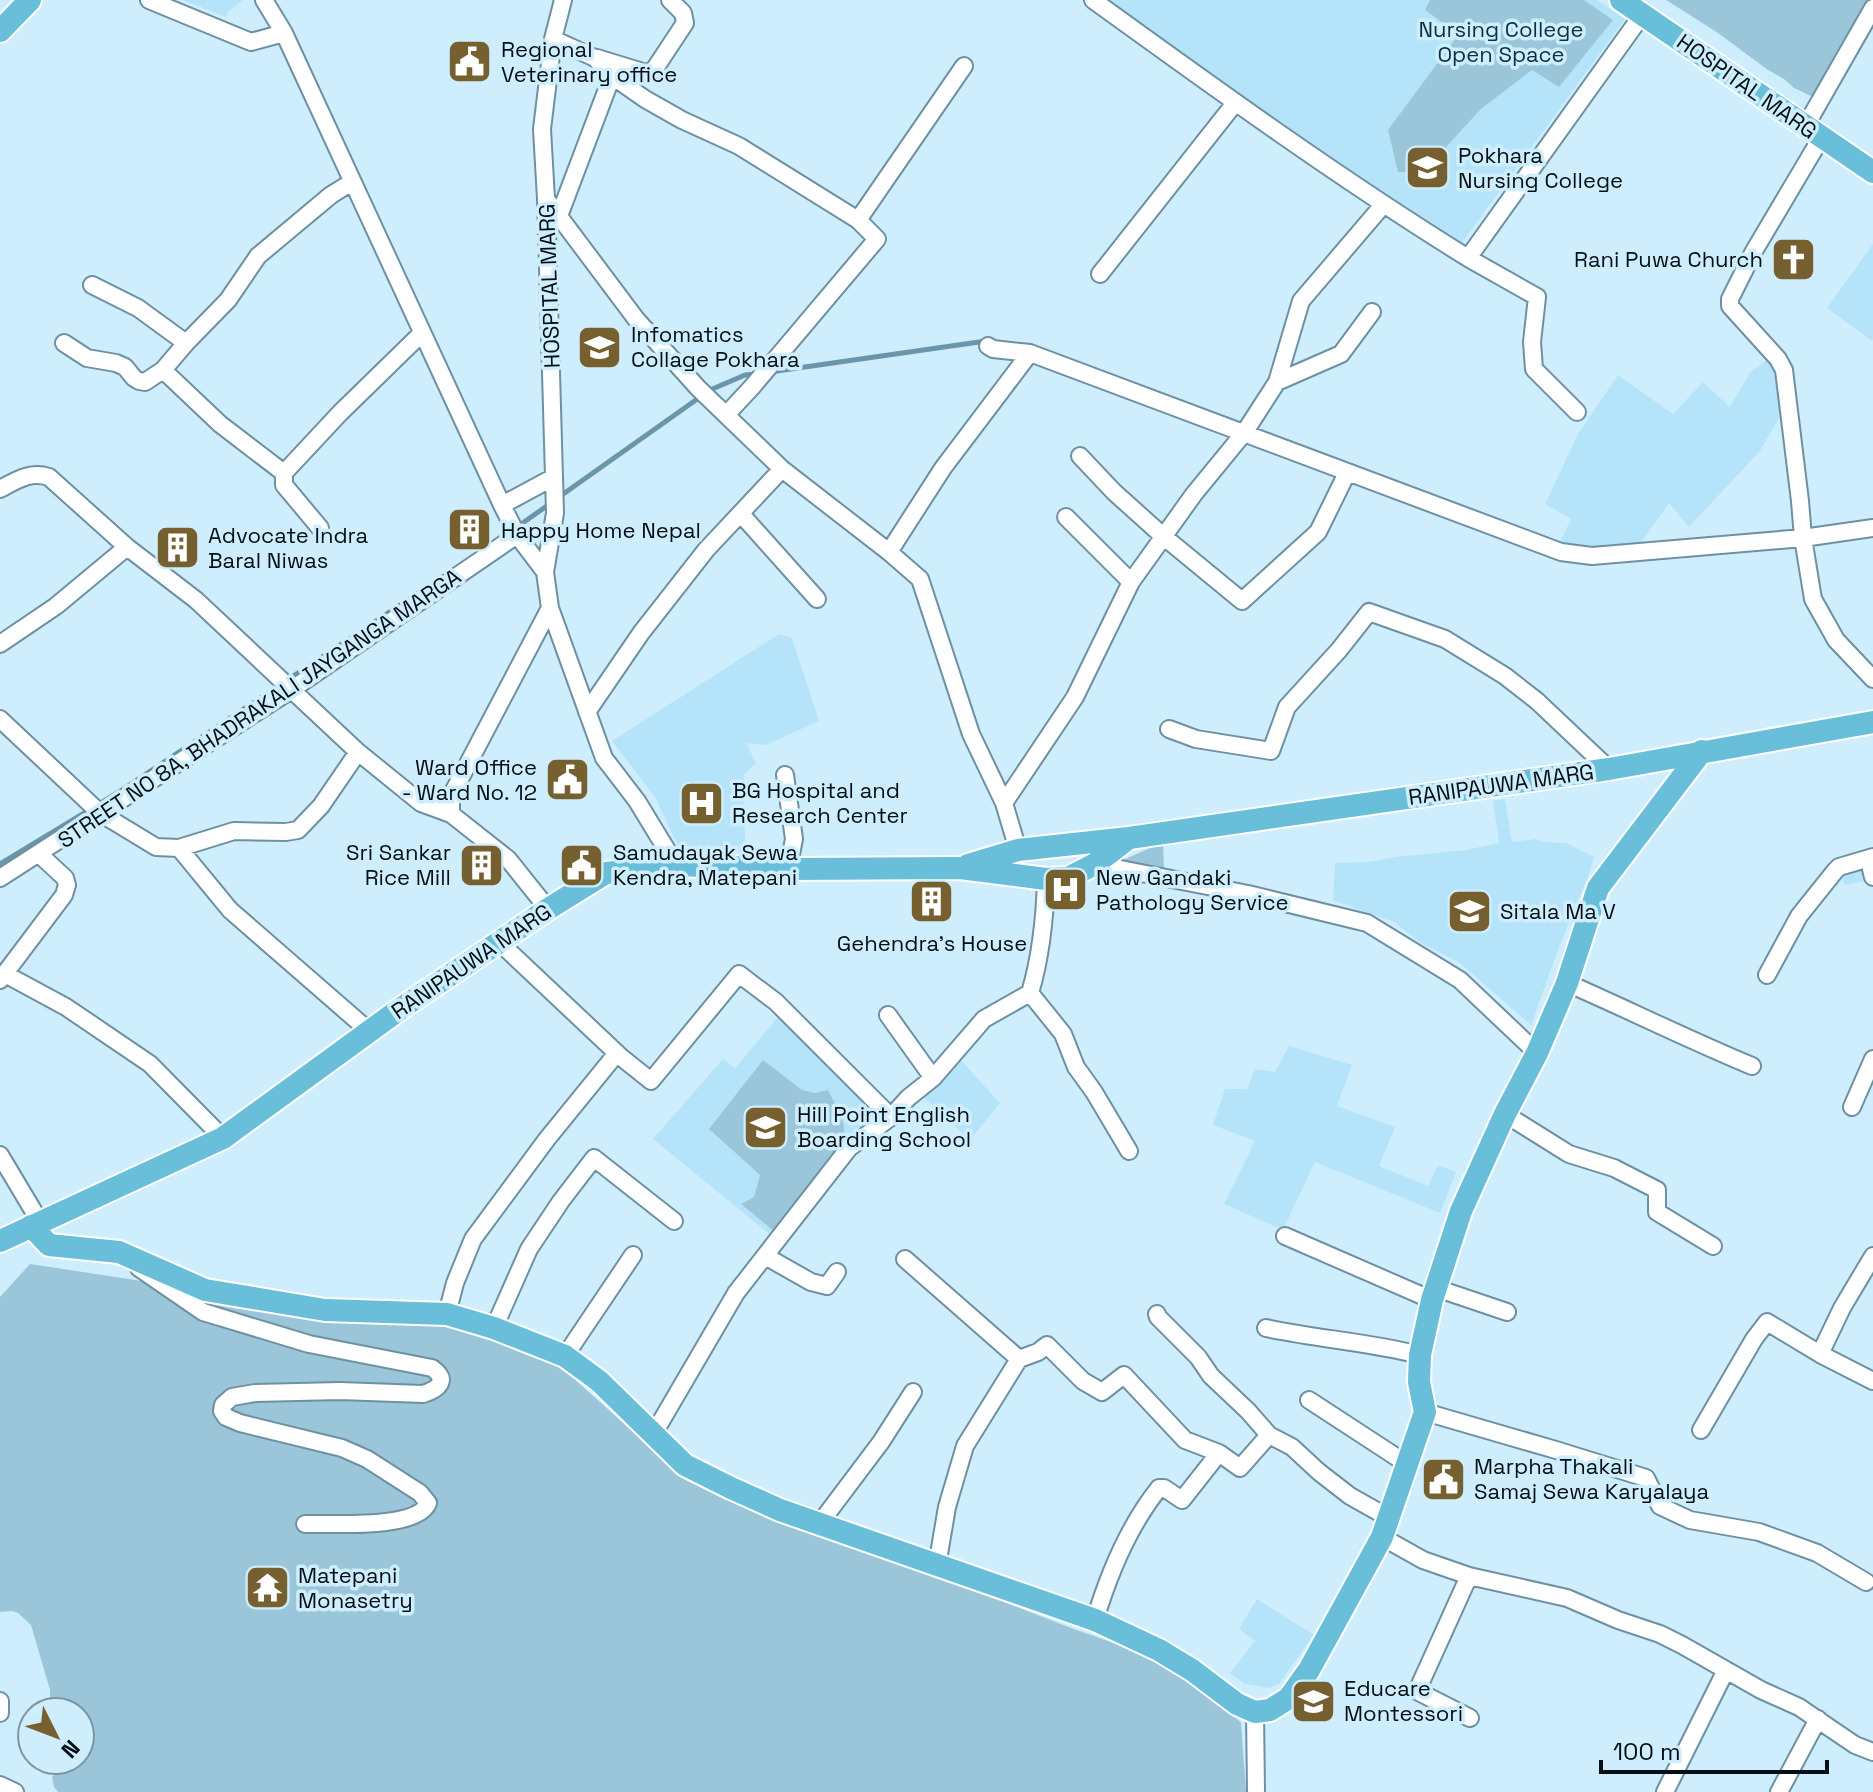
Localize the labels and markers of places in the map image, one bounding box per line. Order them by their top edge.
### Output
place label: Regional Veterinary office [501,35,677,88]
public building icon: Regional Veterinary office [446,38,494,86]
place label: Pokhara Nursing College [1458,141,1623,194]
school or university icon: Pokhara Nursing College [1403,144,1451,192]
church icon: Rani Puwa Church [1770,235,1818,283]
place label: Rani Puwa Church [1574,245,1763,273]
place label: Infomatics Collage Pokhara [631,320,800,373]
school or university icon: Infomatics Collage Pokhara [576,323,624,371]
building icon: Happy Home Nepal [446,506,494,554]
place label: Happy Home Nepal [501,516,701,544]
place label: Advocate Indra Baral Niwas [208,521,368,574]
building icon: Advocate Indra Baral Niwas [153,524,201,572]
place label: Ward Office - Ward No. 12 [402,753,537,806]
public building icon: Ward Office - Ward No. 12 [544,756,592,804]
place label: BG Hospital and Research Center [732,776,908,829]
hospital icon: BG Hospital and Research Center [677,779,725,827]
place label: Sri Sankar Rice Mill [346,838,451,891]
place label: Samudayak Sewa Kendra, Matepani [613,838,798,891]
building icon: Sri Sankar Rice Mill [458,841,506,889]
public building icon: Samudayak Sewa Kendra, Matepani [558,841,606,889]
place label: New Gandaki Pathology Service [1096,863,1289,916]
hospital icon: New Gandaki Pathology Service [1041,866,1089,914]
building icon: Gehendra's House [908,878,956,926]
school or university icon: Sitala Ma V [1445,887,1493,935]
place label: Sitala Ma V [1500,897,1616,925]
place label: Gehendra's House [837,929,1027,957]
place label: Hill Point English Boarding School [797,1100,971,1153]
school or university icon: Hill Point English Boarding School [742,1103,790,1151]
place label: Marpha Thakali Samaj Sewa Karyalaya [1474,1452,1710,1505]
public building icon: Marpha Thakali Samaj Sewa Karyalaya [1419,1455,1467,1503]
place label: Matepani Monasetry [298,1561,413,1614]
temple icon: Matepani Monasetry [243,1564,291,1612]
place label: Educare Montessori [1344,1674,1463,1727]
school or university icon: Educare Montessori [1289,1677,1337,1725]

